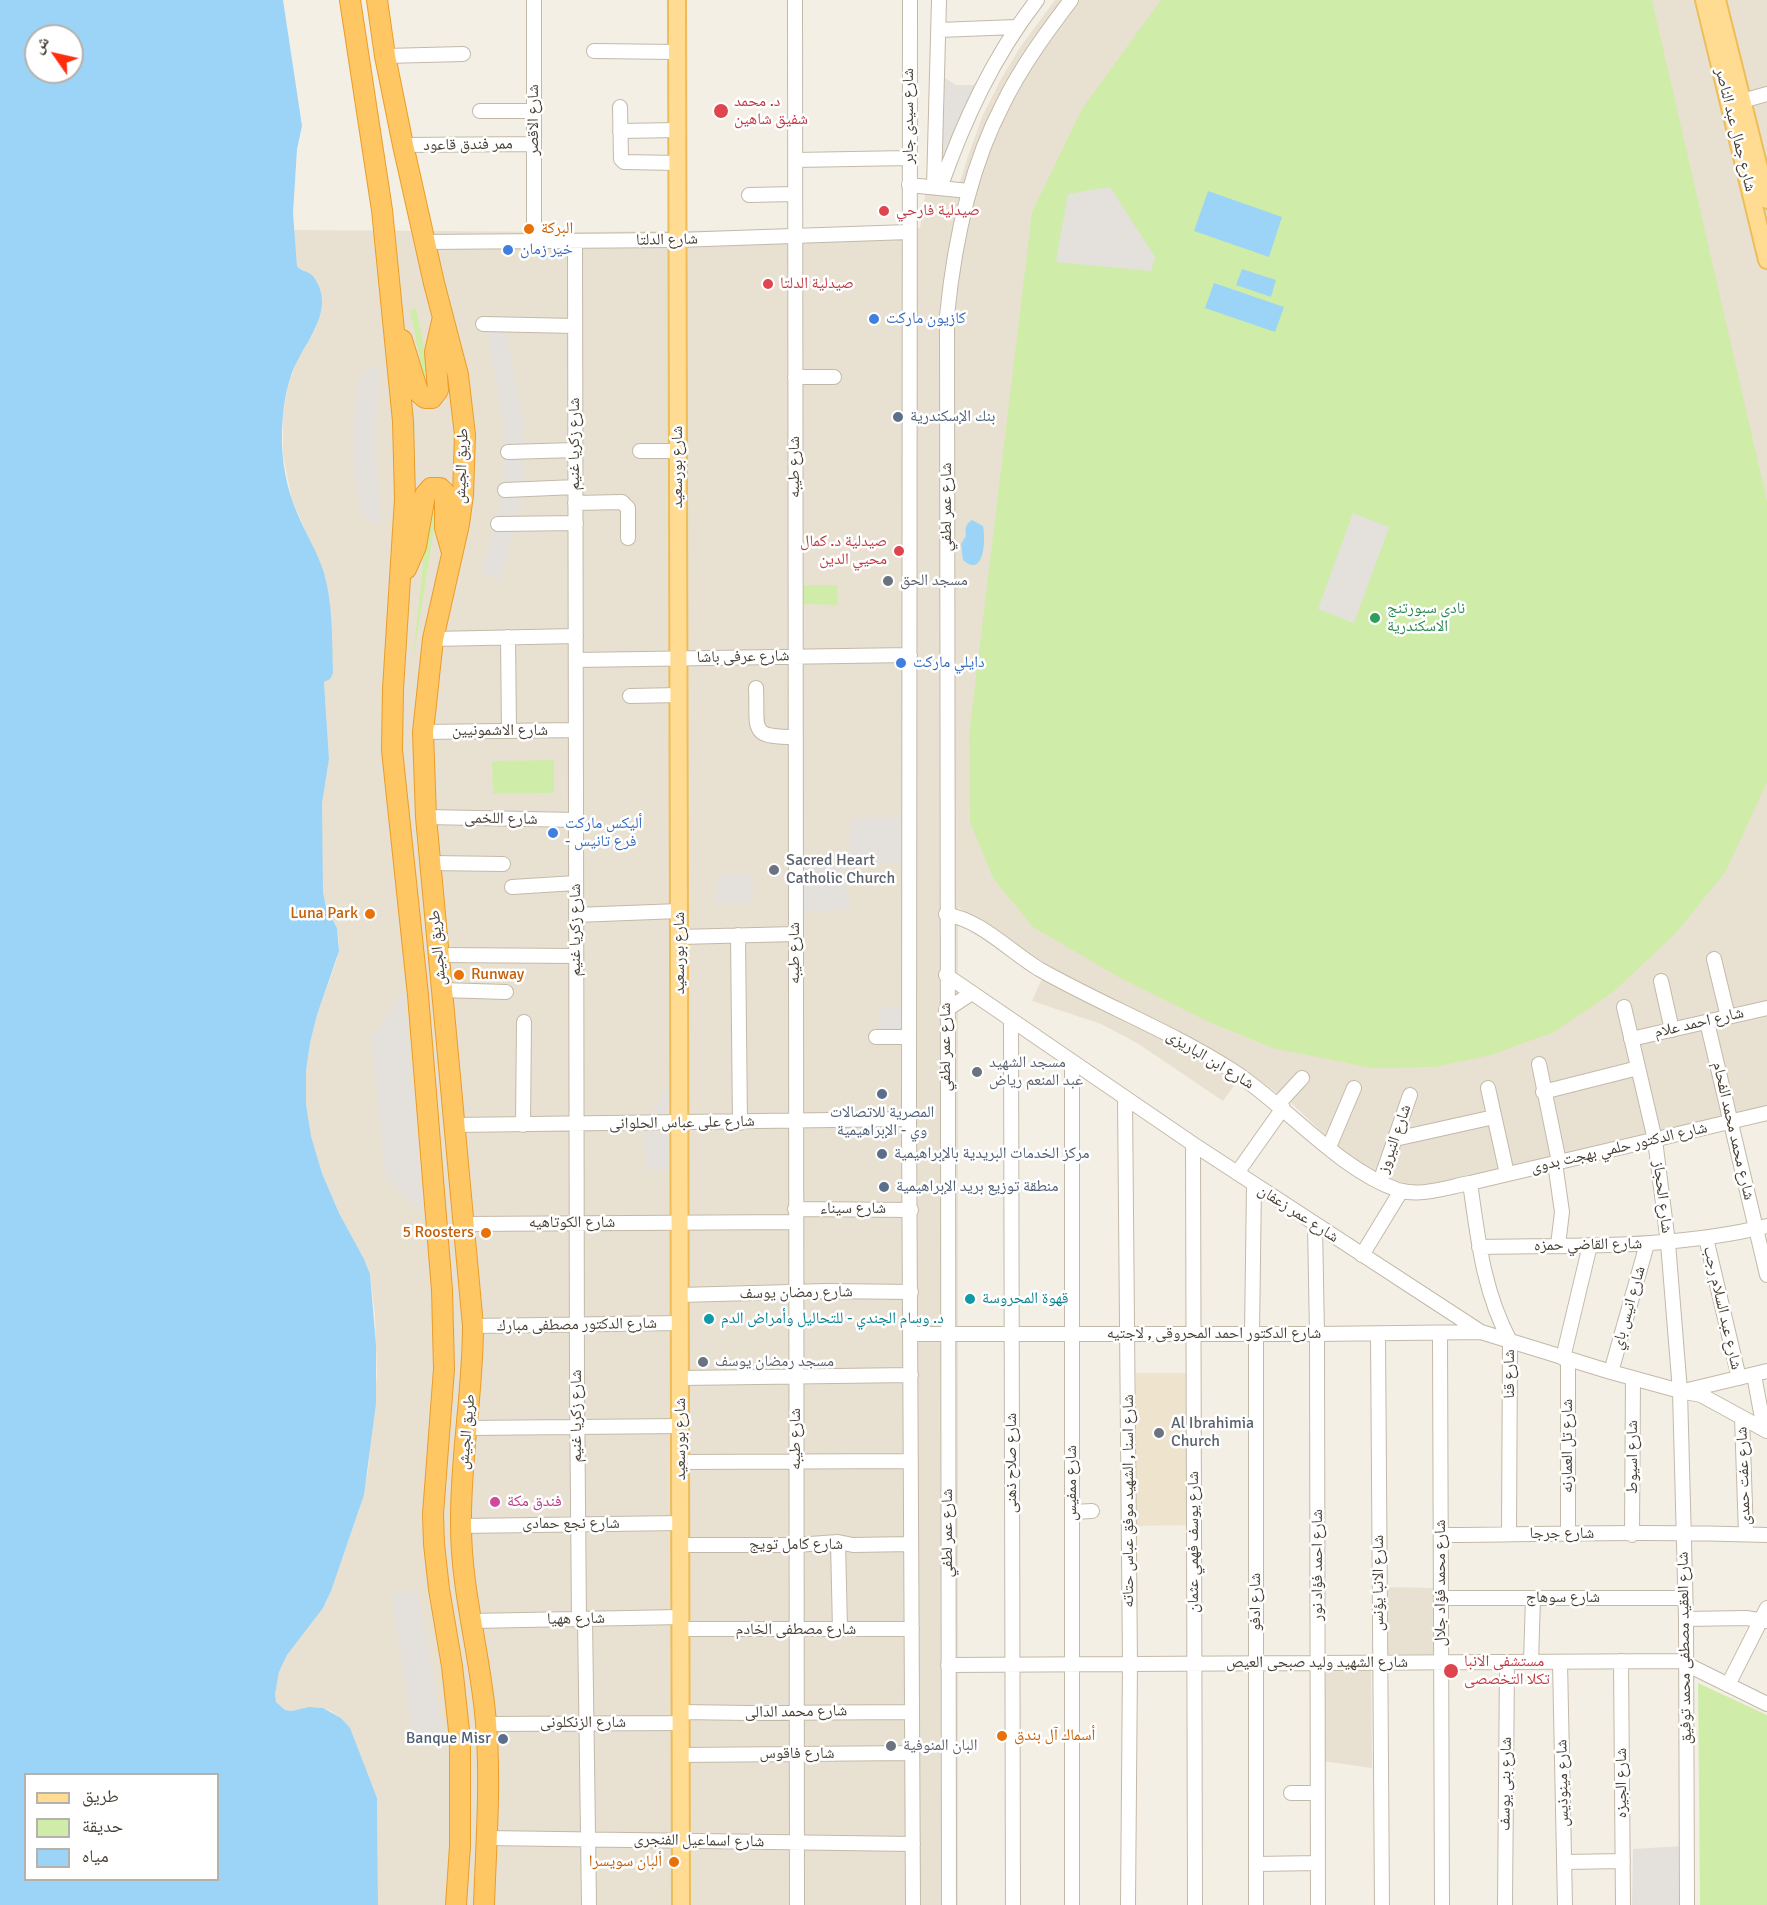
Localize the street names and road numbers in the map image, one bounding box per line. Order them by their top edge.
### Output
street label: شارع جمال عبد الناصر [1710,66,1760,194]
street label: شارع سيدى جابر [899,68,919,164]
street label: شارع الاقصر [524,84,544,156]
street label: ممر فندق قاعود [423,135,513,155]
street label: شارع الدلتا [636,230,698,250]
street label: شارع زكريا غنيم [565,397,585,491]
street label: شارع بورسعيد [668,426,688,508]
street label: طريق الجيش [451,428,473,504]
street label: شارع طيبه [785,436,805,498]
street label: شارع عمر لطفي [937,462,957,552]
street label: شارع عرفى باشا [696,647,790,667]
street label: شارع الاشمونيين [452,721,548,741]
street label: شارع اللخمى [464,809,538,829]
street label: شارع زكريا غنيم [566,883,586,977]
street label: طريق الجيش [425,909,451,987]
street label: شارع بورسعيد [670,912,690,994]
street label: شارع طيبه [785,922,805,984]
street label: شارع عمر لطفي [936,1002,956,1092]
street label: شارع احمد علام [1652,1003,1746,1043]
street label: شارع ابن الباريزى [1163,1026,1257,1094]
street label: شارع محمد محمد الفحام [1708,1060,1758,1202]
street label: شارع النيروز [1374,1102,1416,1176]
street label: شارع على عباس الحلوانى [609,1112,755,1134]
street label: شارع الدكتور حلمي بهجت بدوى [1529,1118,1709,1178]
street label: شارع الحجاز [1648,1160,1676,1234]
street label: شارع عمر زعفان [1254,1181,1342,1247]
street label: شارع سيناء [820,1199,886,1219]
street label: شارع الكوتاهيه [529,1213,615,1233]
street label: شارع القاضي حمزه [1534,1234,1642,1256]
street label: شارع عبد السلام رجب [1698,1244,1746,1372]
street label: شارع انيس باي [1608,1264,1650,1352]
street label: شارع رمضان يوسف [739,1282,853,1304]
street label: شارع الدكتور مصطفى مبارك [497,1314,657,1336]
street label: شارع الدكتور احمد المحروقى , لاجتيه [1107,1324,1321,1344]
street label: شارع قنا [1500,1349,1520,1399]
street label: شارع زكريا غنيم [567,1369,587,1463]
street label: طريق الجيش [454,1393,480,1471]
street label: شارع اسنا , الشهيد موفق عباس حتاته [1119,1394,1139,1608]
street label: شارع بورسعيد [671,1398,691,1480]
street label: شارع تل العمارنه [1558,1399,1578,1493]
street label: شارع طيبه [786,1408,806,1470]
street label: شارع صلاح ذهنى [1002,1413,1022,1513]
street label: شارع اسيوط [1623,1420,1643,1494]
street label: شارع عفت حمدى [1733,1426,1755,1526]
street label: شارع ممفيس [1062,1445,1082,1521]
street label: شارع يوسف فهمي عثمان [1184,1471,1204,1613]
street label: شارع عمر لطفي [938,1488,958,1578]
street label: شارع احمد فؤاد نور [1308,1509,1328,1621]
street label: شارع نجع حمادى [522,1514,620,1534]
street label: شارع محمد فؤاد جلال [1431,1519,1451,1647]
street label: شارع جرجا [1530,1524,1594,1544]
street label: شارع كامل تويج [749,1535,843,1555]
street label: شارع الانبا يؤنس [1369,1535,1389,1631]
street label: شارع العقيد مصطفى محمد توفيق [1674,1551,1696,1745]
street label: شارع ادفو [1246,1573,1266,1631]
street label: شارع سوهاج [1526,1588,1600,1608]
street label: شارع ههيا [547,1609,605,1629]
street label: شارع مصطفى الخادم [736,1620,856,1640]
street label: شارع الشهيد وليد صبحى العيص [1226,1653,1408,1673]
street label: شارع محمد الدالى [745,1702,847,1722]
street label: شارع الزنكلونى [540,1713,626,1733]
street label: شارع بنى يوسف [1496,1737,1516,1831]
street label: شارع مينوذيس [1553,1739,1573,1827]
street label: شارع فاقوس [759,1744,835,1764]
street label: شارع الجيزه [1612,1748,1632,1818]
street label: شارع اسماعيل الفنجرى [633,1830,765,1852]

